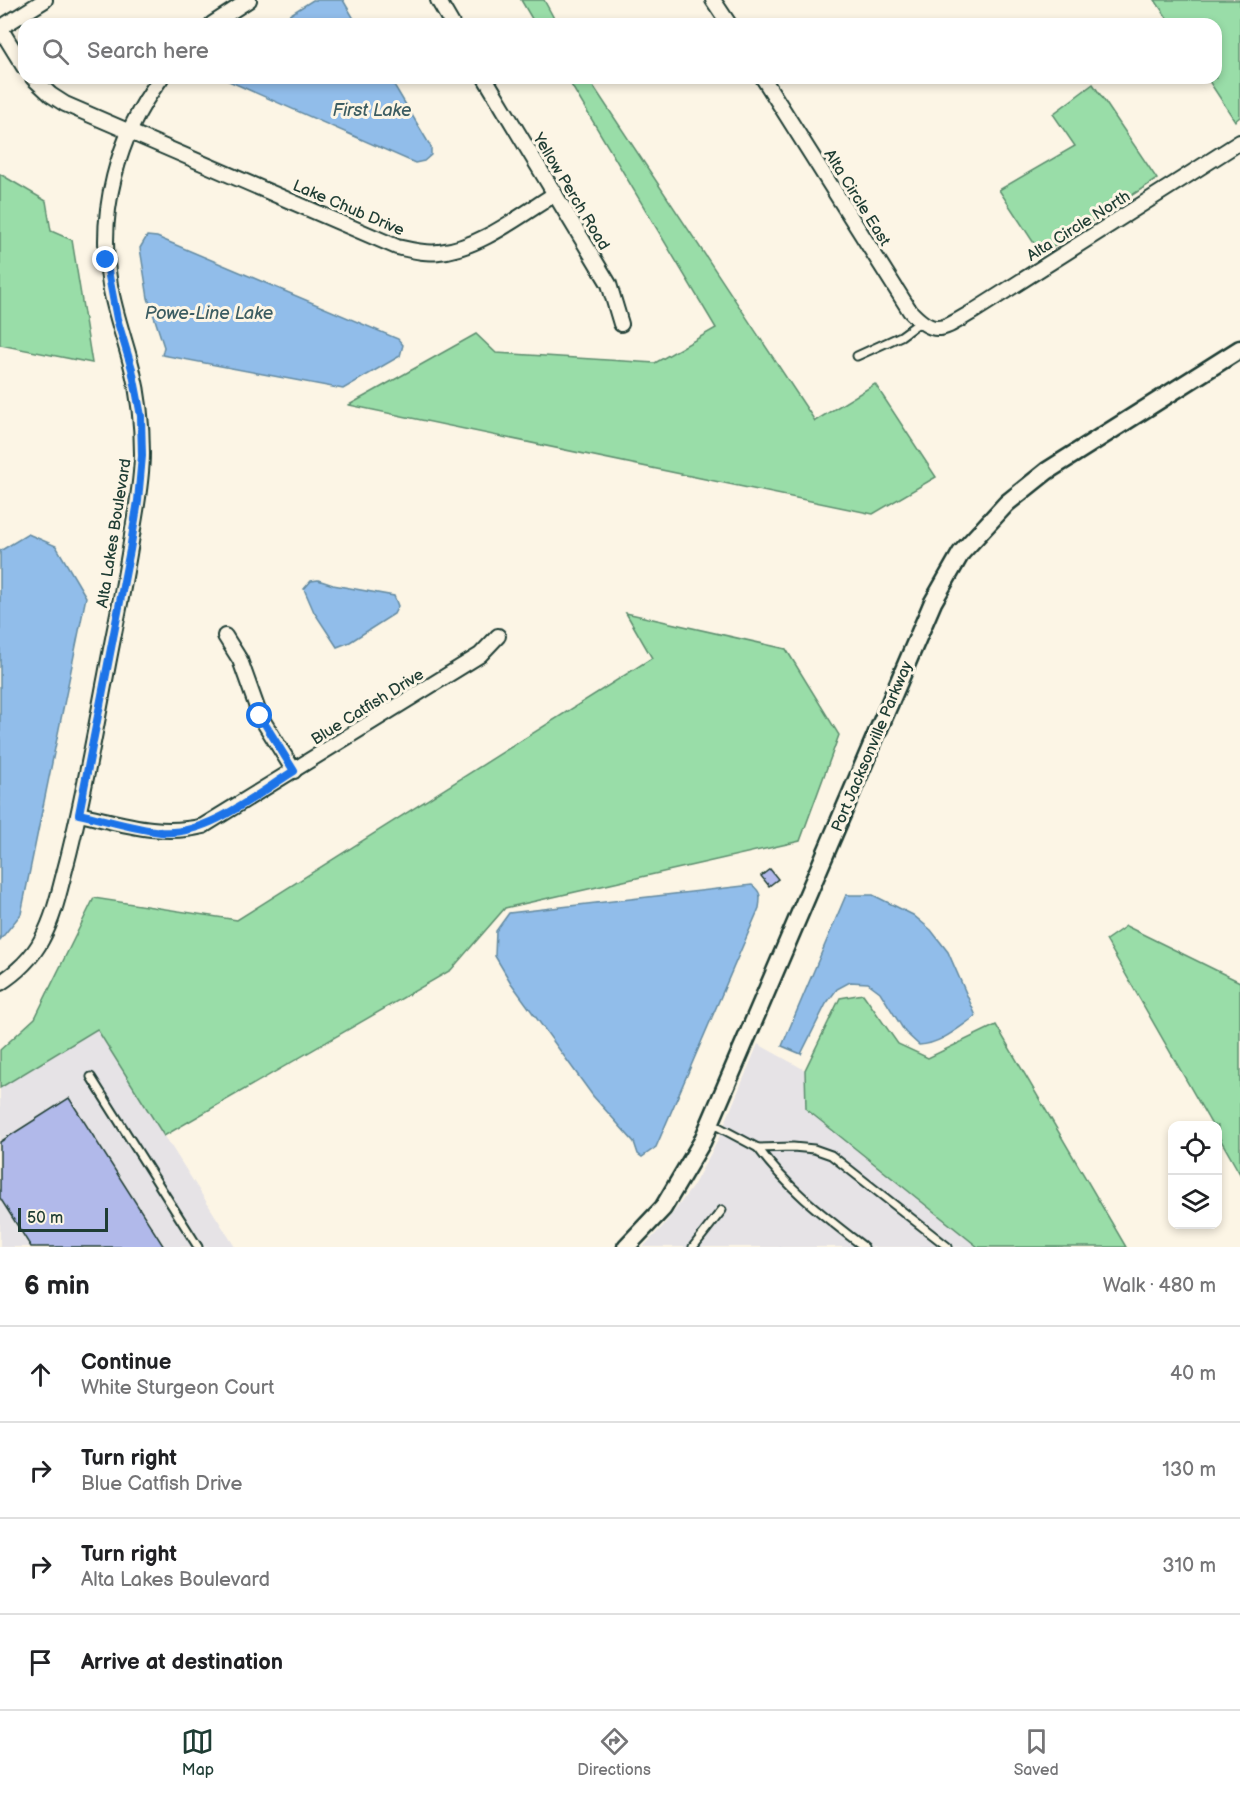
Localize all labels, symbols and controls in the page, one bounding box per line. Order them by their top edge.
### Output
search box [18,18,1222,84]
icon: search [39,35,72,68]
text: Search here [87,38,209,65]
water label: First Lake [332,100,412,121]
street label: Yellow Perch Road [528,129,613,254]
street label: Alta Circle East [820,146,894,250]
street label: Lake Chub Drive [290,176,407,241]
street label: Alta Circle North [1024,187,1134,266]
route end [92,246,118,272]
water label: Powe-Line Lake [145,303,273,324]
street label: Alta Lakes Boulevard [93,457,136,609]
street label: Port Jacksonville Parkway [828,658,917,835]
street label: Blue Catfish Drive [308,665,428,750]
route start [246,702,272,728]
map controls [1168,1121,1222,1229]
button: locate [1168,1121,1222,1175]
button: layers [1168,1175,1222,1229]
scale bar [18,1205,108,1232]
text: 50 m [27,1209,63,1228]
text: 6 min [24,1271,90,1302]
text: Walk · 480 m [1103,1274,1216,1298]
text: Continue [81,1349,171,1376]
icon: ahead [24,1358,57,1391]
text: 40 m [1170,1362,1216,1386]
text: White Sturgeon Court [81,1376,274,1400]
text: Turn right [81,1445,177,1472]
icon: right [24,1454,57,1487]
text: 130 m [1162,1458,1216,1482]
text: Blue Catfish Drive [81,1472,242,1496]
text: Turn right [81,1541,177,1568]
icon: right [24,1550,57,1583]
text: 310 m [1162,1554,1216,1578]
text: Alta Lakes Boulevard [81,1568,270,1592]
icon: arrive [24,1646,57,1679]
text: Arrive at destination [81,1649,283,1676]
tab: Map [181,1725,214,1780]
tab: Directions [577,1725,651,1780]
tab: Saved [1014,1725,1059,1780]

